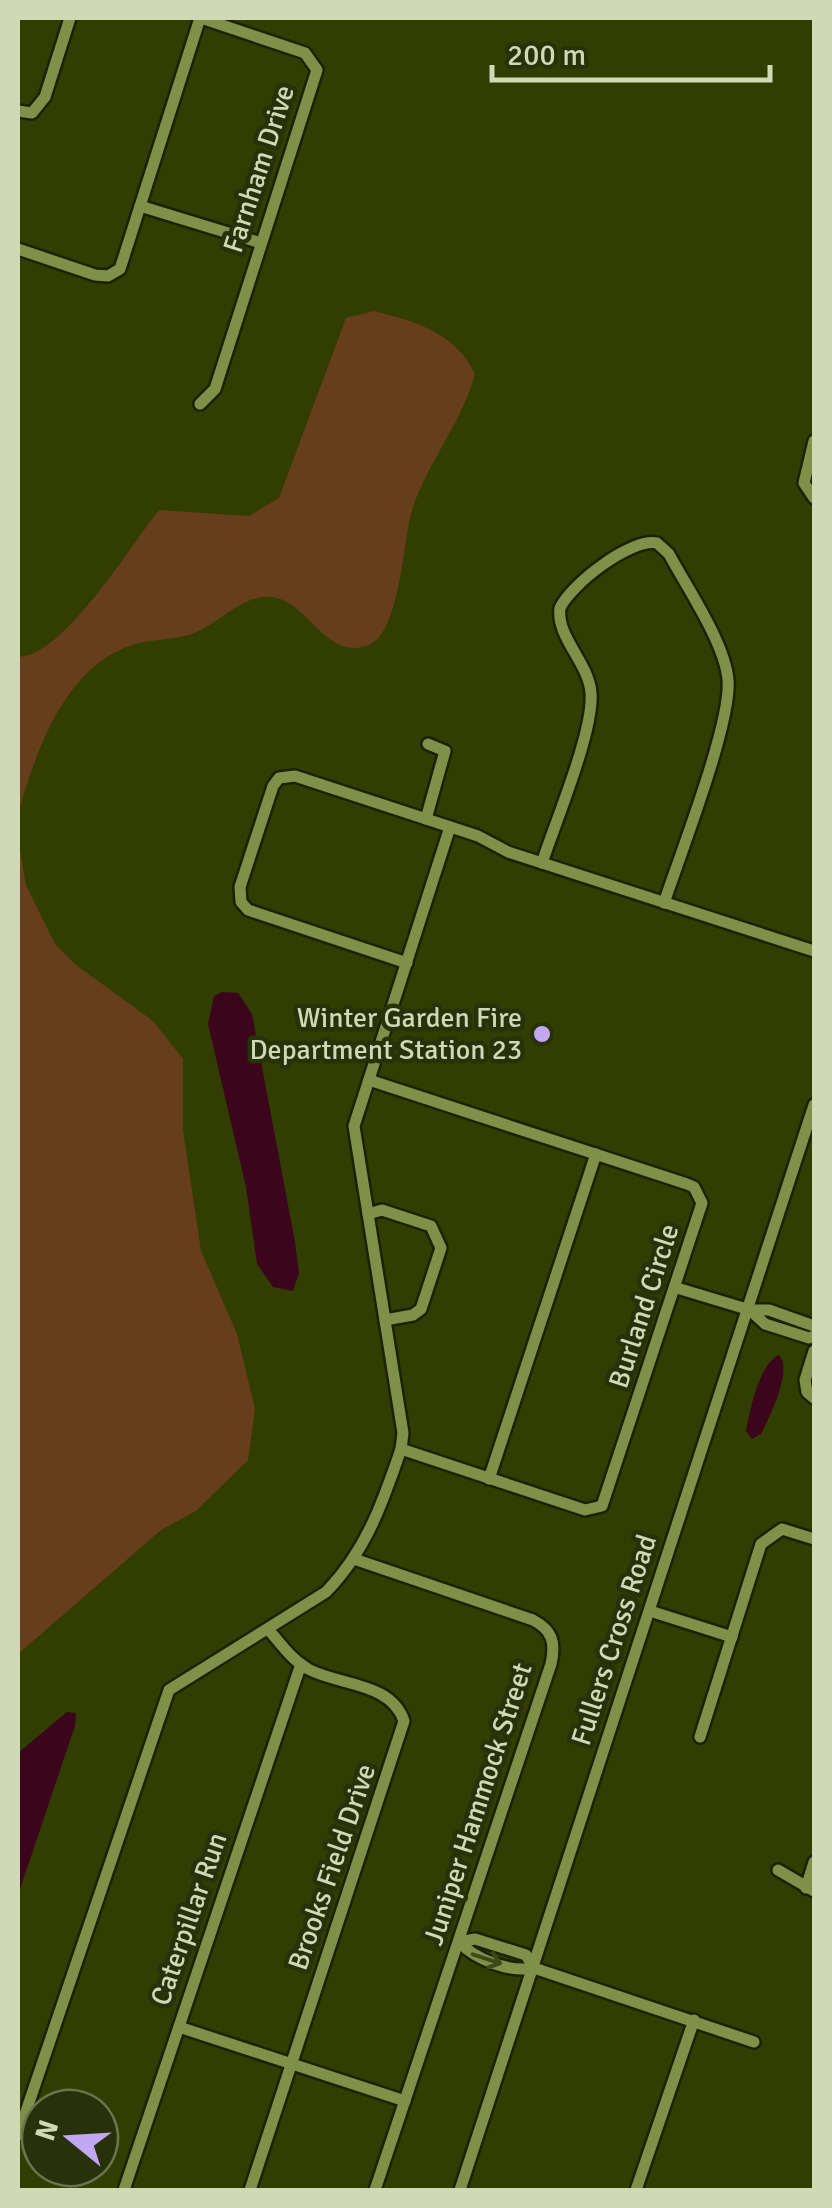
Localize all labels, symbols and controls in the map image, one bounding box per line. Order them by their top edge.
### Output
scale bar [492,20,770,82]
text: 200 m [507,37,586,74]
street label: Farnham Drive [216,81,302,257]
place label: Winter Garden Fire Department Station 23 [249,1001,522,1067]
marker: Winter Garden Fire Department Station 23 [531,1023,553,1045]
street label: Burland Circle [601,1220,687,1392]
street label: Fullers Cross Road [564,1530,664,1750]
street label: Juniper Hammock Street [416,1658,540,1949]
street label: Brooks Field Drive [281,1759,383,1975]
street label: Caterpillar Run [144,1828,234,2010]
one-way arrow [470,1952,502,1970]
north arrow [20,2088,120,2188]
text: N [28,2116,66,2145]

